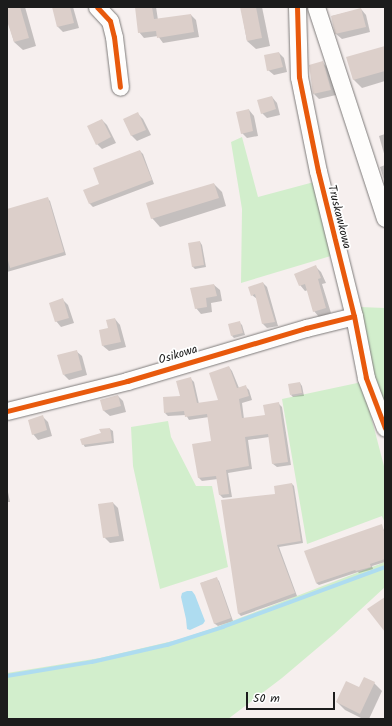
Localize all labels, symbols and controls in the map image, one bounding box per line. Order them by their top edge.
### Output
street label: Truskawkowa [324,184,354,250]
street label: Osikowa [157,342,199,368]
scale bar [248,684,337,710]
text: 50 m [253,689,280,708]

